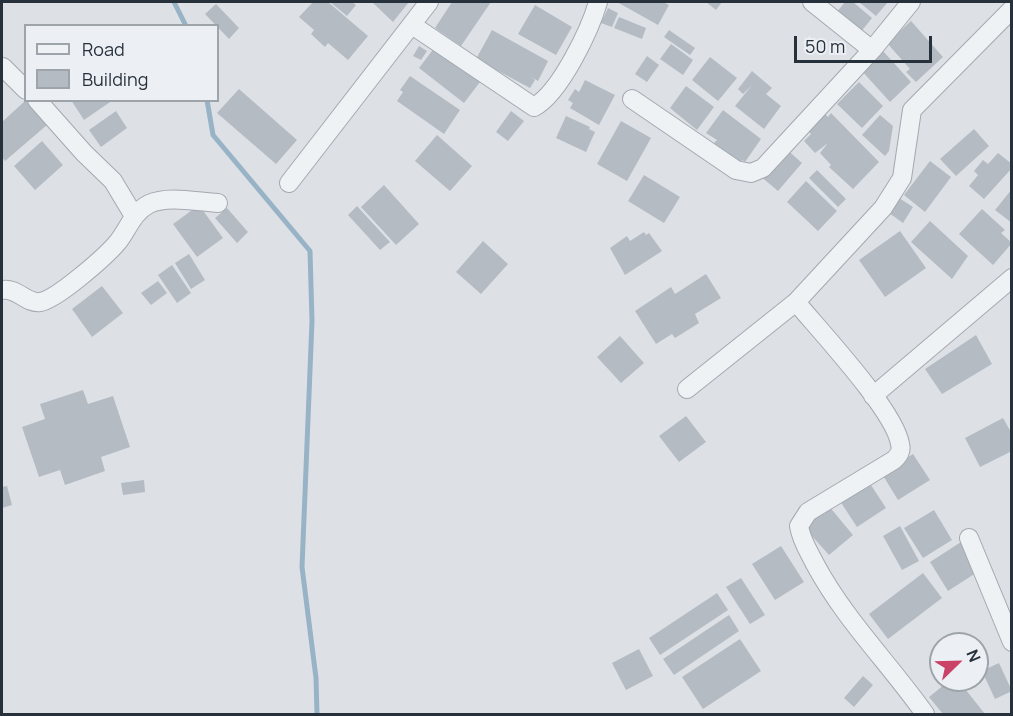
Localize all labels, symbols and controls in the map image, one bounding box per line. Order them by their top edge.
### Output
legend [24,24,219,102]
scale bar [797,24,935,62]
text: 50 m [805,34,845,58]
text: Road [82,37,125,61]
text: Building [82,67,148,91]
north arrow [929,632,989,692]
text: N [961,646,986,665]

